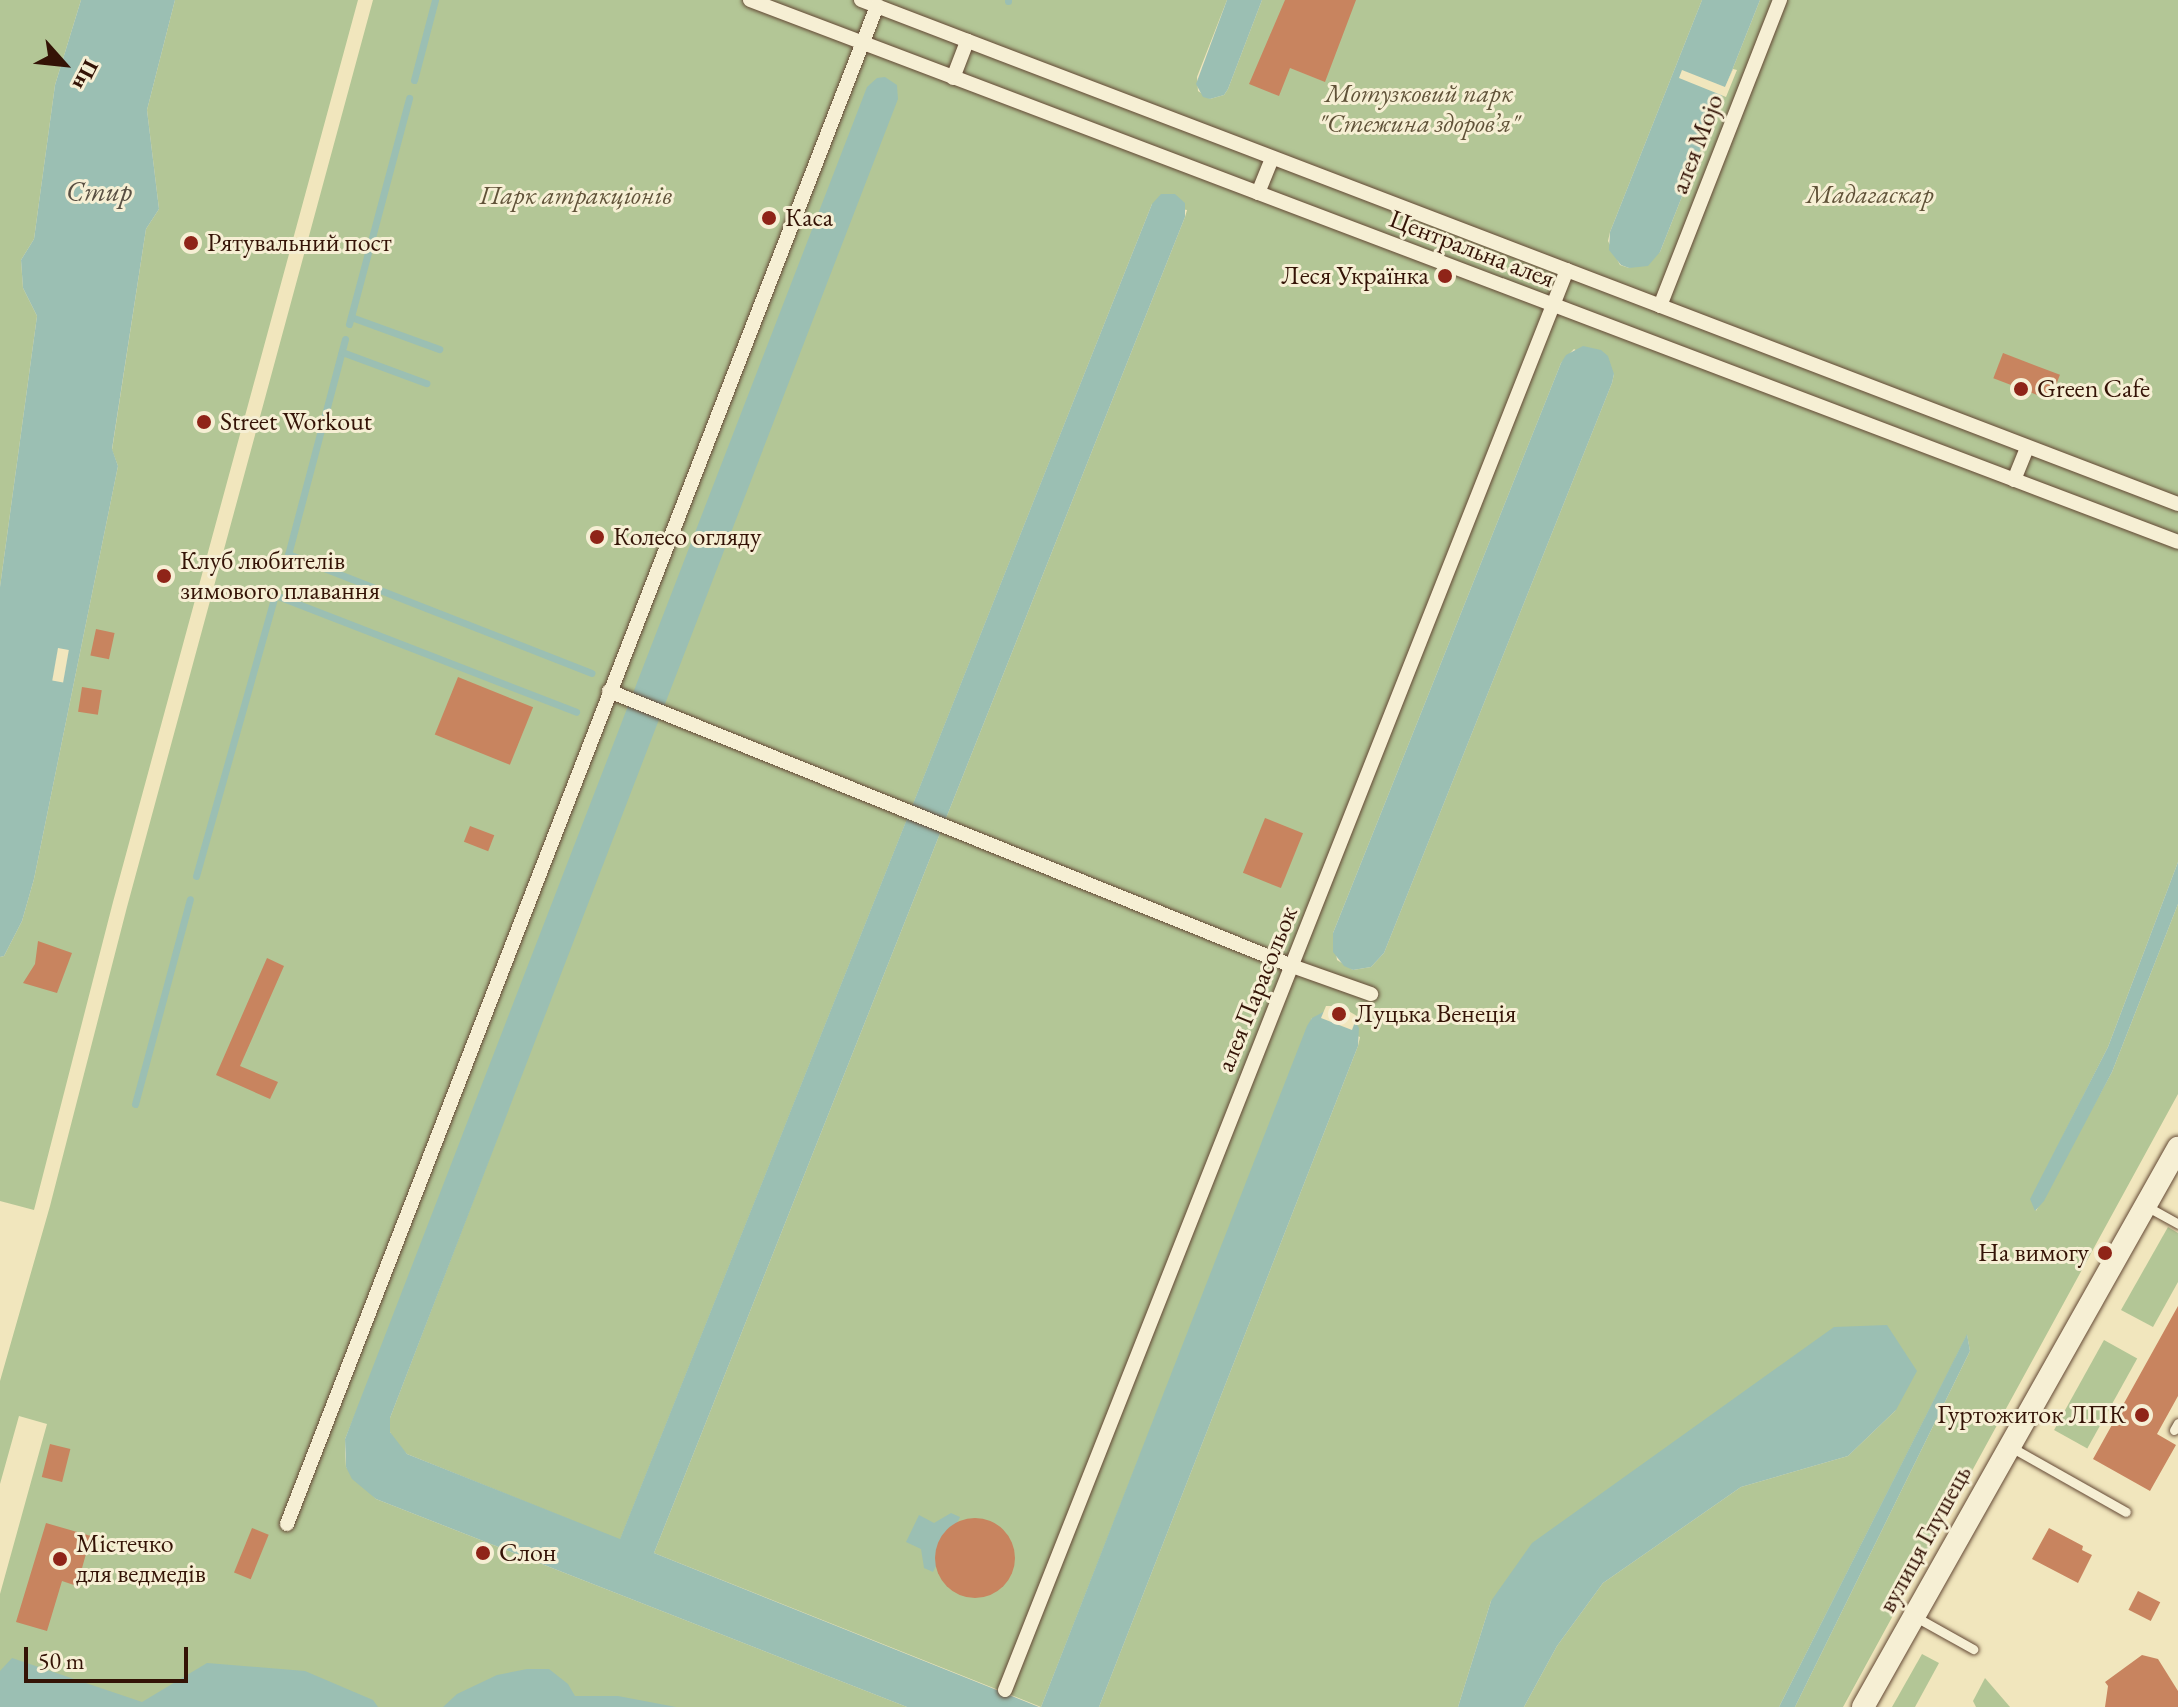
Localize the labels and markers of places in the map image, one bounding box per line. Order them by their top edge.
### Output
place label: Каса [785,202,833,234]
marker: Каса [760,209,778,227]
place label: Рятувальний пост [207,227,392,259]
marker: Рятувальний пост [182,234,200,252]
place label: Леся Українка [1281,260,1429,292]
marker: Леся Українка [1436,267,1454,285]
place label: Green Cafe [2037,373,2150,405]
marker: Green Cafe [2012,380,2030,398]
place label: Street Workout [220,406,372,438]
marker: Street Workout [195,413,213,431]
place label: Колесо огляду [613,521,761,553]
marker: Колесо огляду [588,528,606,546]
place label: Клуб любителів зимового плавання [180,545,380,606]
marker: Клуб любителів зимового плавання [155,567,173,585]
place label: Луцька Венеція [1355,998,1516,1030]
marker: Луцька Венеція [1330,1005,1348,1023]
place label: На вимогу [1978,1237,2089,1269]
marker: На вимогу [2096,1244,2114,1262]
place label: Гуртожиток ЛПК [1937,1399,2126,1431]
marker: Гуртожиток ЛПК [2133,1406,2151,1424]
place label: Містечко для ведмедів [76,1528,206,1590]
place label: Слон [499,1537,556,1569]
marker: Слон [474,1544,492,1562]
marker: Містечко для ведмедів [51,1550,69,1568]

